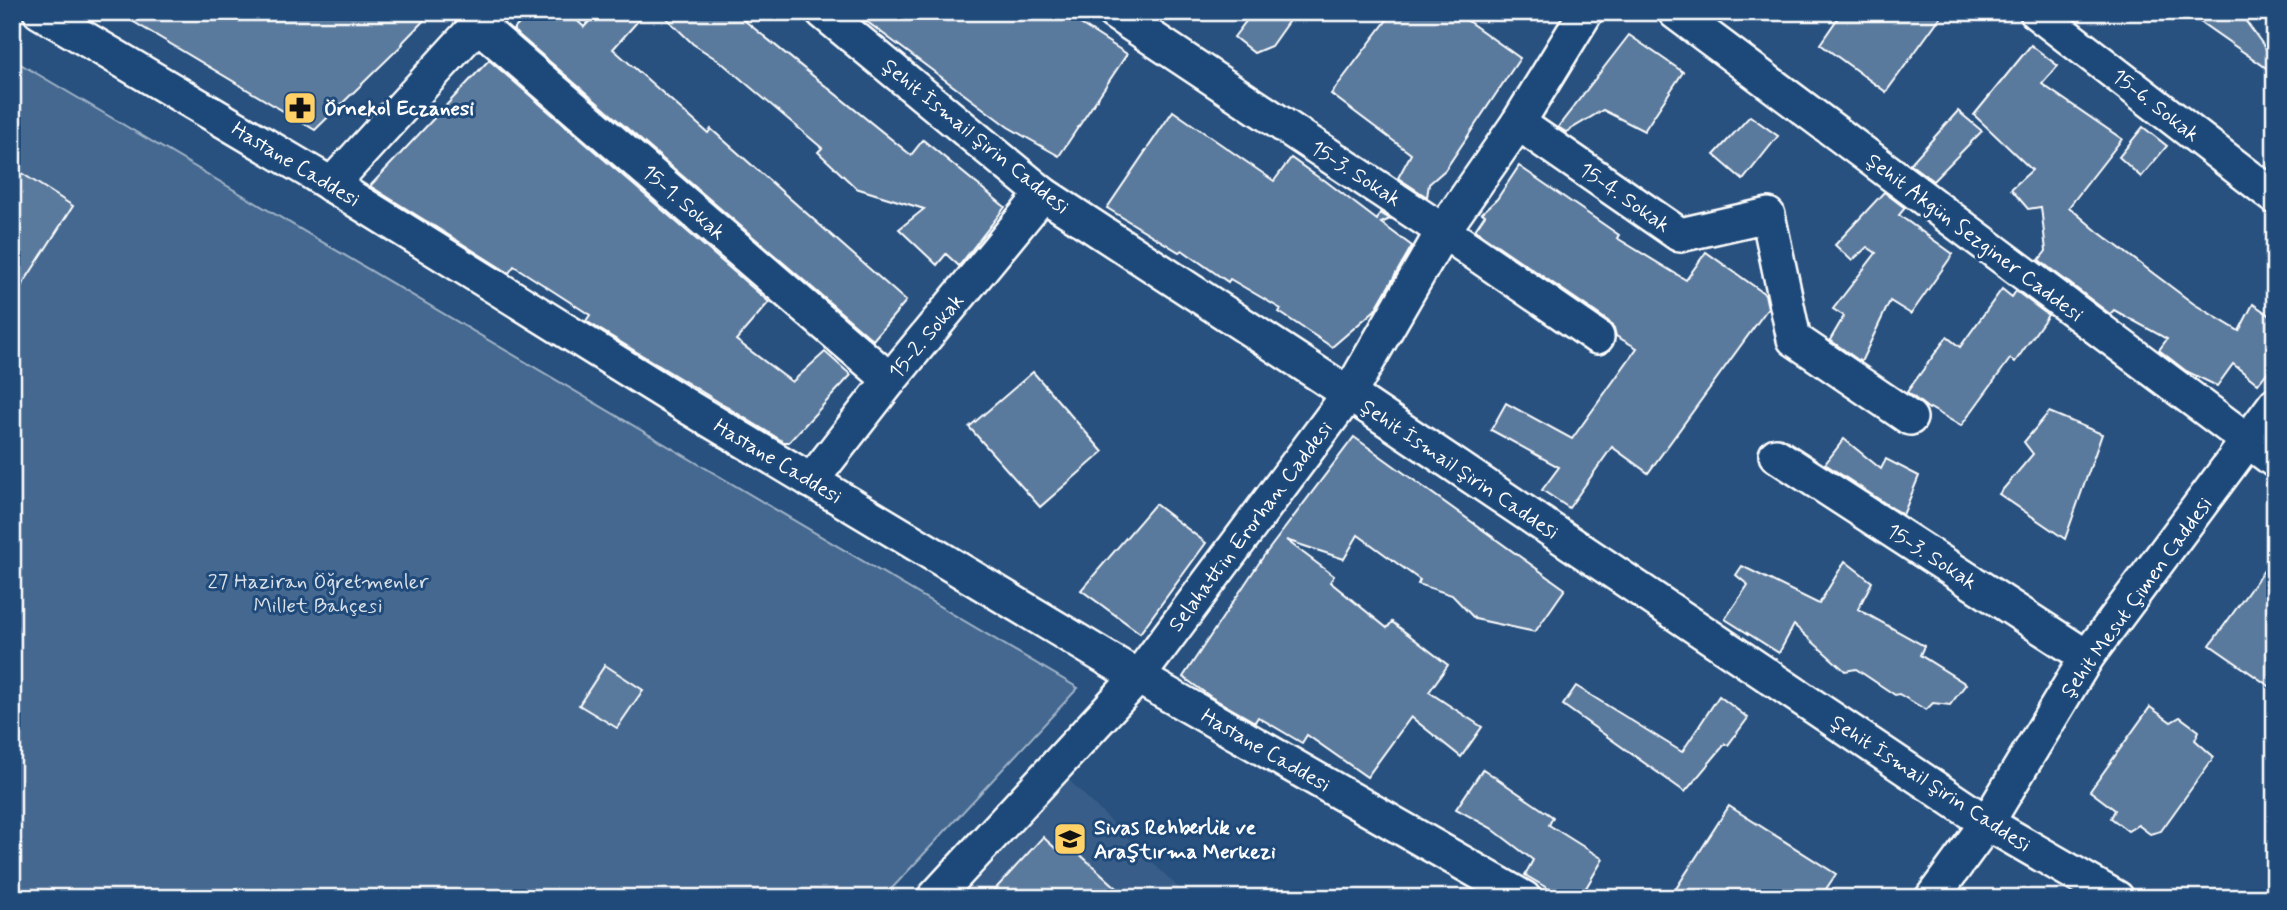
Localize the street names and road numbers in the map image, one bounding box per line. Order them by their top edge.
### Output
street label: Şehit İsmail Şirin Caddesi [876,52,1075,221]
street label: 15-6. Sokak [2106,63,2205,149]
street label: Hastane Caddesi [226,115,365,214]
street label: 15-3. Sokak [1305,134,1406,214]
street label: Şehit Akgün Sezginer Caddesi [1860,147,2089,329]
street label: 15-4. Sokak [1573,156,1676,240]
street label: 15-1. Sokak [635,159,731,247]
street label: 15-2. Sokak [883,288,971,385]
street label: Şehit İsmail Şirin Caddesi [1355,393,1564,547]
street label: Hastane Caddesi [708,412,847,511]
street label: Selahattin Erorhan Caddesi [1162,415,1340,638]
street label: Şehit Mesut Çimen Caddesi [2054,491,2219,704]
street label: 15-3. Sokak [1881,517,1982,597]
street label: Hastane Caddesi [1196,702,1335,799]
street label: Şehit İsmail Şirin Caddesi [1825,709,2036,859]

